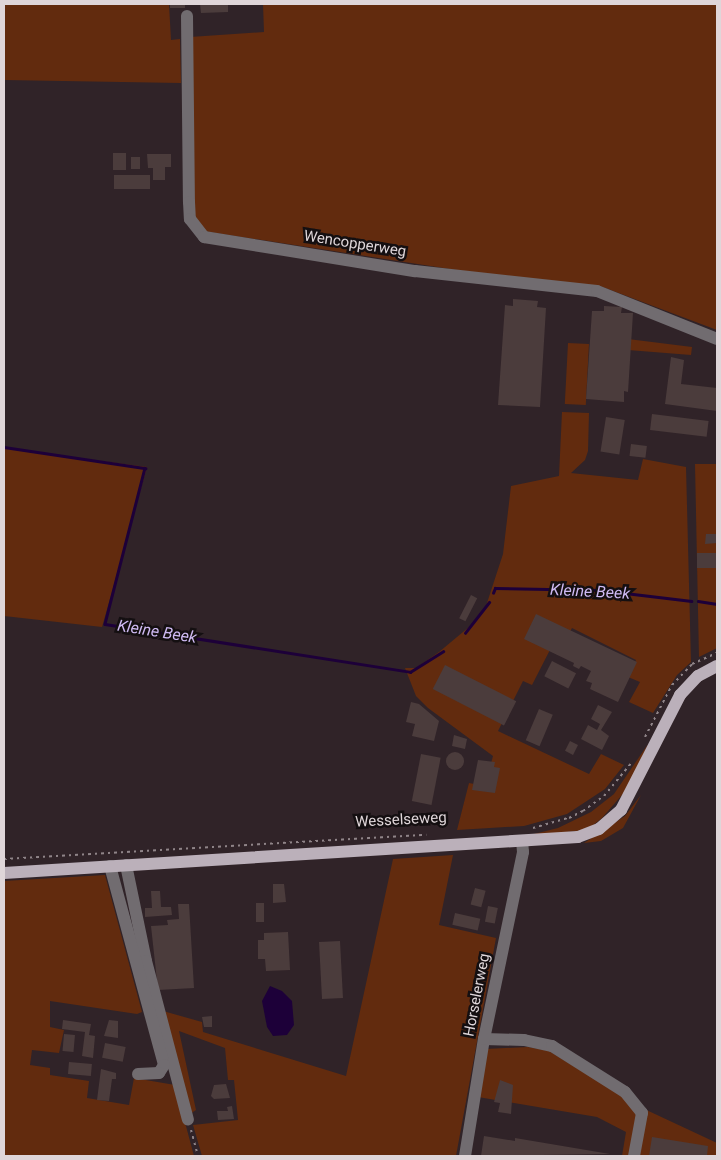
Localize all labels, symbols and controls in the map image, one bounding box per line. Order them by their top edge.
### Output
street label: Wencopperweg [303,227,407,261]
water label: Kleine Beek [549,580,631,604]
water label: Kleine Beek [116,616,198,648]
street label: Wesselseweg [355,809,447,831]
street label: Horselerweg [460,952,494,1038]

